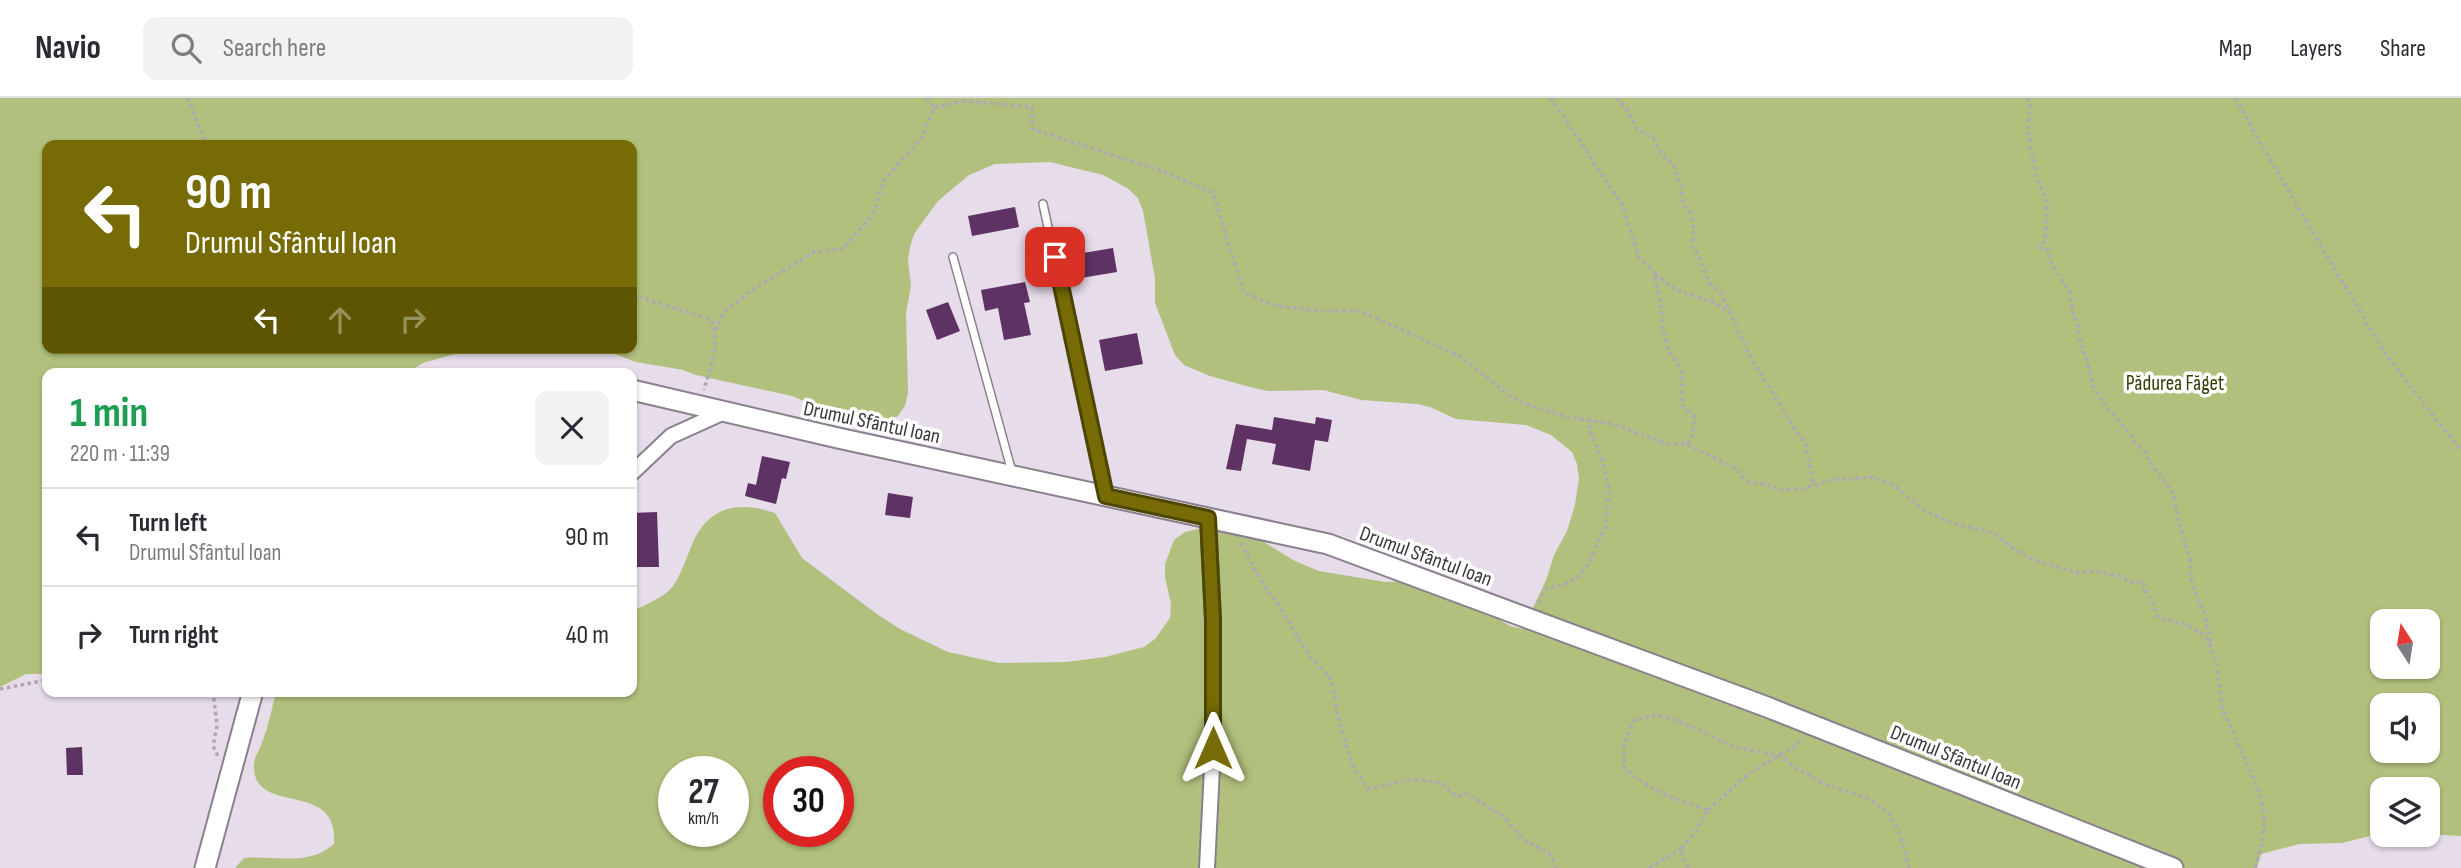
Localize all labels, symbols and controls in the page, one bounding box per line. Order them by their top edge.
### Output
search box [143,17,633,80]
text: Navio [35,28,101,68]
icon: search [167,29,205,67]
text: Search here [223,33,326,64]
text: Map [2219,34,2252,63]
text: Layers [2290,34,2342,63]
text: Share [2380,34,2426,63]
text: 90 m [185,164,272,223]
icon: left [70,168,161,259]
text: Drumul Sfântul Ioan [185,224,397,263]
pin [1025,227,1085,287]
icon: arrive [1036,238,1074,276]
icon: left [248,301,286,339]
icon: ahead [321,301,359,339]
icon: right [394,301,432,339]
park label: Pădurea Făget [2126,371,2224,396]
text: 1 min [70,388,148,439]
button: close [535,391,609,465]
street label: Drumul Sfântul Ioan [801,396,943,449]
text: 220 m · 11:39 [70,440,170,468]
text: Turn left [129,508,207,539]
icon: left [70,518,108,556]
street label: Drumul Sfântul Ioan [1356,521,1495,592]
text: 90 m [565,522,609,553]
text: Drumul Sfântul Ioan [129,539,281,567]
north arrow [2370,609,2440,679]
map controls [2370,609,2440,847]
icon: right [70,616,108,654]
text: Turn right [129,620,218,651]
text: 40 m [566,620,609,651]
button: sound [2370,693,2440,763]
position arrow [1176,711,1250,785]
street label: Drumul Sfântul Ioan [1887,720,2025,795]
speed limit sign: 30 [763,756,854,847]
text: 27 [688,771,719,814]
button: layers [2370,777,2440,847]
text: km/h [688,808,719,829]

